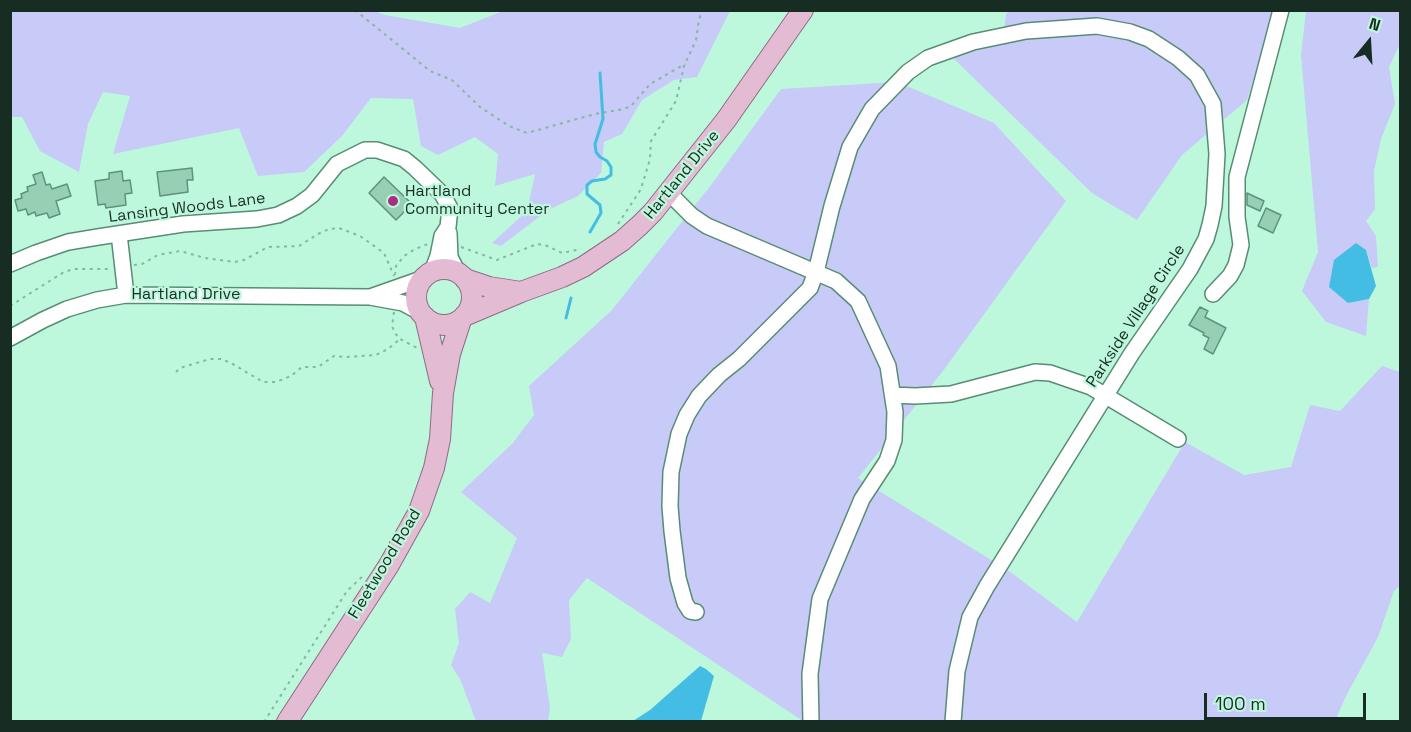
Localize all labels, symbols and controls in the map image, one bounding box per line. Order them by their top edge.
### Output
north arrow [1339,12,1399,72]
text: N [1366,13,1383,36]
street label: Hartland Drive [640,127,724,223]
place label: Hartland Community Center [405,182,549,220]
street label: Lansing Woods Lane [107,189,267,227]
marker: Hartland Community Center [386,194,400,208]
street label: Parkside Village Circle [1083,241,1189,391]
street label: Hartland Drive [132,285,240,305]
street label: Fleetwood Road [345,506,425,622]
scale bar [1207,681,1369,719]
text: 100 m [1215,692,1266,715]

